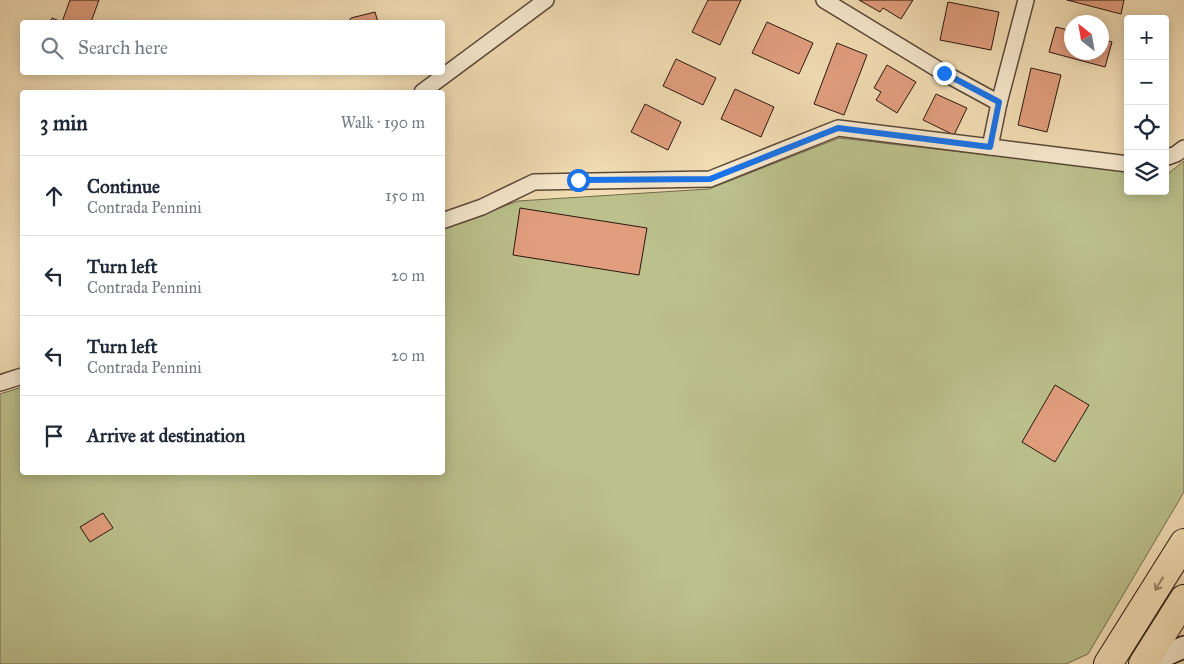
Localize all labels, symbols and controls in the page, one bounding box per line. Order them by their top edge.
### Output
north arrow [1064,15,1109,60]
map controls [1124,15,1169,195]
button: + [1124,15,1169,60]
search box [20,20,445,75]
icon: search [38,34,66,62]
text: Search here [78,36,168,59]
button: − [1124,60,1169,105]
route end [933,62,956,85]
button: locate [1124,105,1169,150]
text: 3 min [40,110,88,136]
text: Walk · 190 m [341,113,425,132]
button: layers [1124,150,1169,195]
route start [567,169,590,192]
text: Continue [87,175,160,198]
icon: ahead [40,182,68,210]
text: 150 m [385,186,425,205]
text: Contrada Pennini [87,198,202,217]
text: Turn left [87,255,157,278]
icon: left [40,262,68,290]
text: 20 m [391,266,425,285]
text: Contrada Pennini [87,278,202,297]
text: Turn left [87,335,157,358]
icon: left [40,342,68,370]
text: 20 m [391,346,425,365]
text: Contrada Pennini [87,358,202,377]
icon: arrive [40,422,68,450]
text: Arrive at destination [87,424,245,447]
one-way arrow [1153,577,1163,591]

